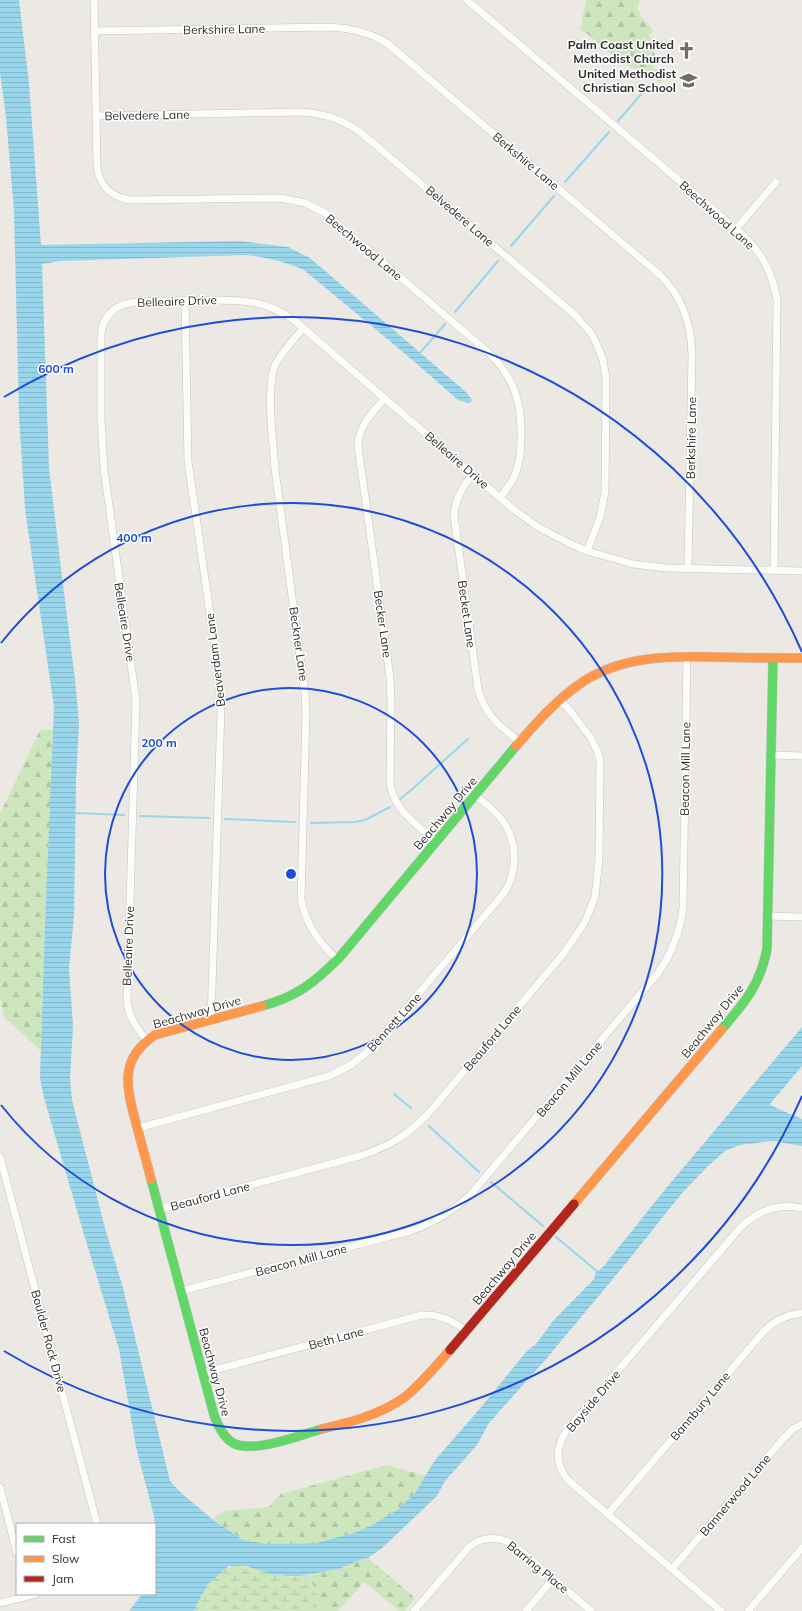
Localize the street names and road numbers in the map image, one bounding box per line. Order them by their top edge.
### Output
street label: Berkshire Lane [183,21,265,37]
street label: Belvedere Lane [104,107,190,123]
street label: Berkshire Lane [490,129,562,193]
street label: Beechwood Lane [676,177,758,253]
street label: Belvedere Lane [423,182,497,250]
street label: Beechwood Lane [322,210,406,284]
street label: Belleaire Drive [137,292,217,310]
street label: Berkshire Lane [683,397,699,479]
street label: Belleaire Drive [422,428,492,492]
street label: Becket Lane [455,579,479,649]
street label: Belleaire Drive [111,581,139,663]
street label: Becker Lane [371,589,395,659]
street label: Beckner Lane [286,606,312,682]
street label: Beaverdam Lane [202,612,228,708]
street label: Beacon Mill Lane [677,722,693,816]
street label: Beachway Drive [410,773,480,853]
street label: Belleaire Drive [119,906,137,986]
street label: Beachway Drive [678,981,746,1061]
street label: Bennett Lane [364,990,424,1054]
street label: Beachway Drive [151,992,243,1032]
street label: Beauford Lane [460,1002,524,1074]
street label: Beacon Mill Lane [533,1038,605,1120]
street label: Beauford Lane [169,1178,251,1214]
street label: Beachway Drive [469,1228,539,1308]
street label: Beacon Mill Lane [254,1241,348,1279]
street label: Boulder Rock Drive [28,1288,70,1394]
street label: Beth Lane [307,1323,365,1353]
street label: Beachway Drive [196,1326,234,1418]
street label: Bayside Drive [563,1367,623,1435]
street label: Bannbury Lane [667,1369,733,1443]
street label: Bannerwood Lane [696,1451,774,1539]
street label: Barring Place [504,1538,572,1596]

